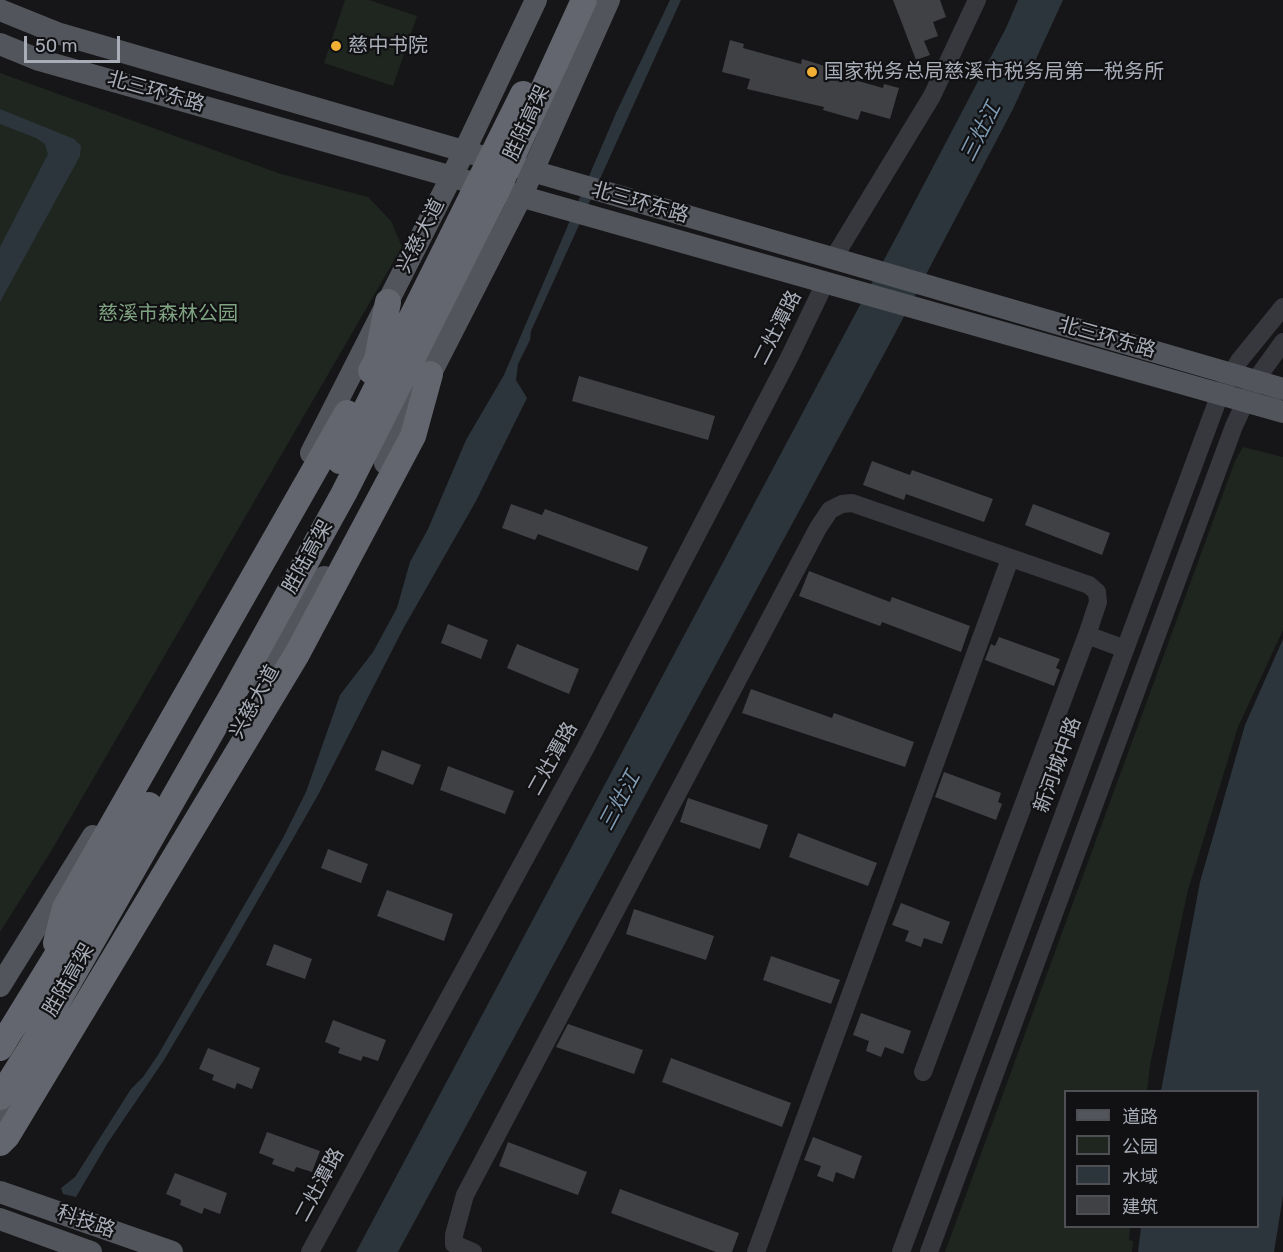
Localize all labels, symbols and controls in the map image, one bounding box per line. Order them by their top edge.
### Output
scale bar [27,24,123,62]
place label: 慈中书院 [348,34,428,58]
text: 50 m [35,35,78,57]
marker: 慈中书院 [329,39,343,53]
place label: 国家税务总局慈溪市税务局第一税务所 [824,60,1164,84]
marker: 国家税务总局慈溪市税务局第一税务所 [805,65,819,79]
street label: 北三环东路 [105,67,207,117]
street label: 胜陆高架 [499,82,555,164]
water label: 三灶江 [955,98,1007,166]
street label: 北三环东路 [589,178,691,228]
street label: 兴慈大道 [392,195,450,277]
street label: 二灶潭路 [749,287,807,369]
park label: 慈溪市森林公园 [98,302,238,326]
street label: 北三环东路 [1056,313,1158,363]
street label: 胜陆高架 [278,516,338,598]
street label: 兴慈大道 [225,661,285,743]
street label: 新河城中路 [1030,714,1086,816]
street label: 二灶潭路 [523,718,583,800]
water label: 三灶江 [594,767,646,835]
street label: 胜陆高架 [39,939,99,1021]
legend [1064,1090,1259,1228]
text: 道路 [1122,1106,1158,1128]
text: 公园 [1122,1136,1158,1158]
street label: 二灶潭路 [291,1144,349,1226]
text: 水域 [1122,1166,1158,1188]
text: 建筑 [1122,1196,1158,1218]
street label: 科技路 [54,1201,118,1243]

